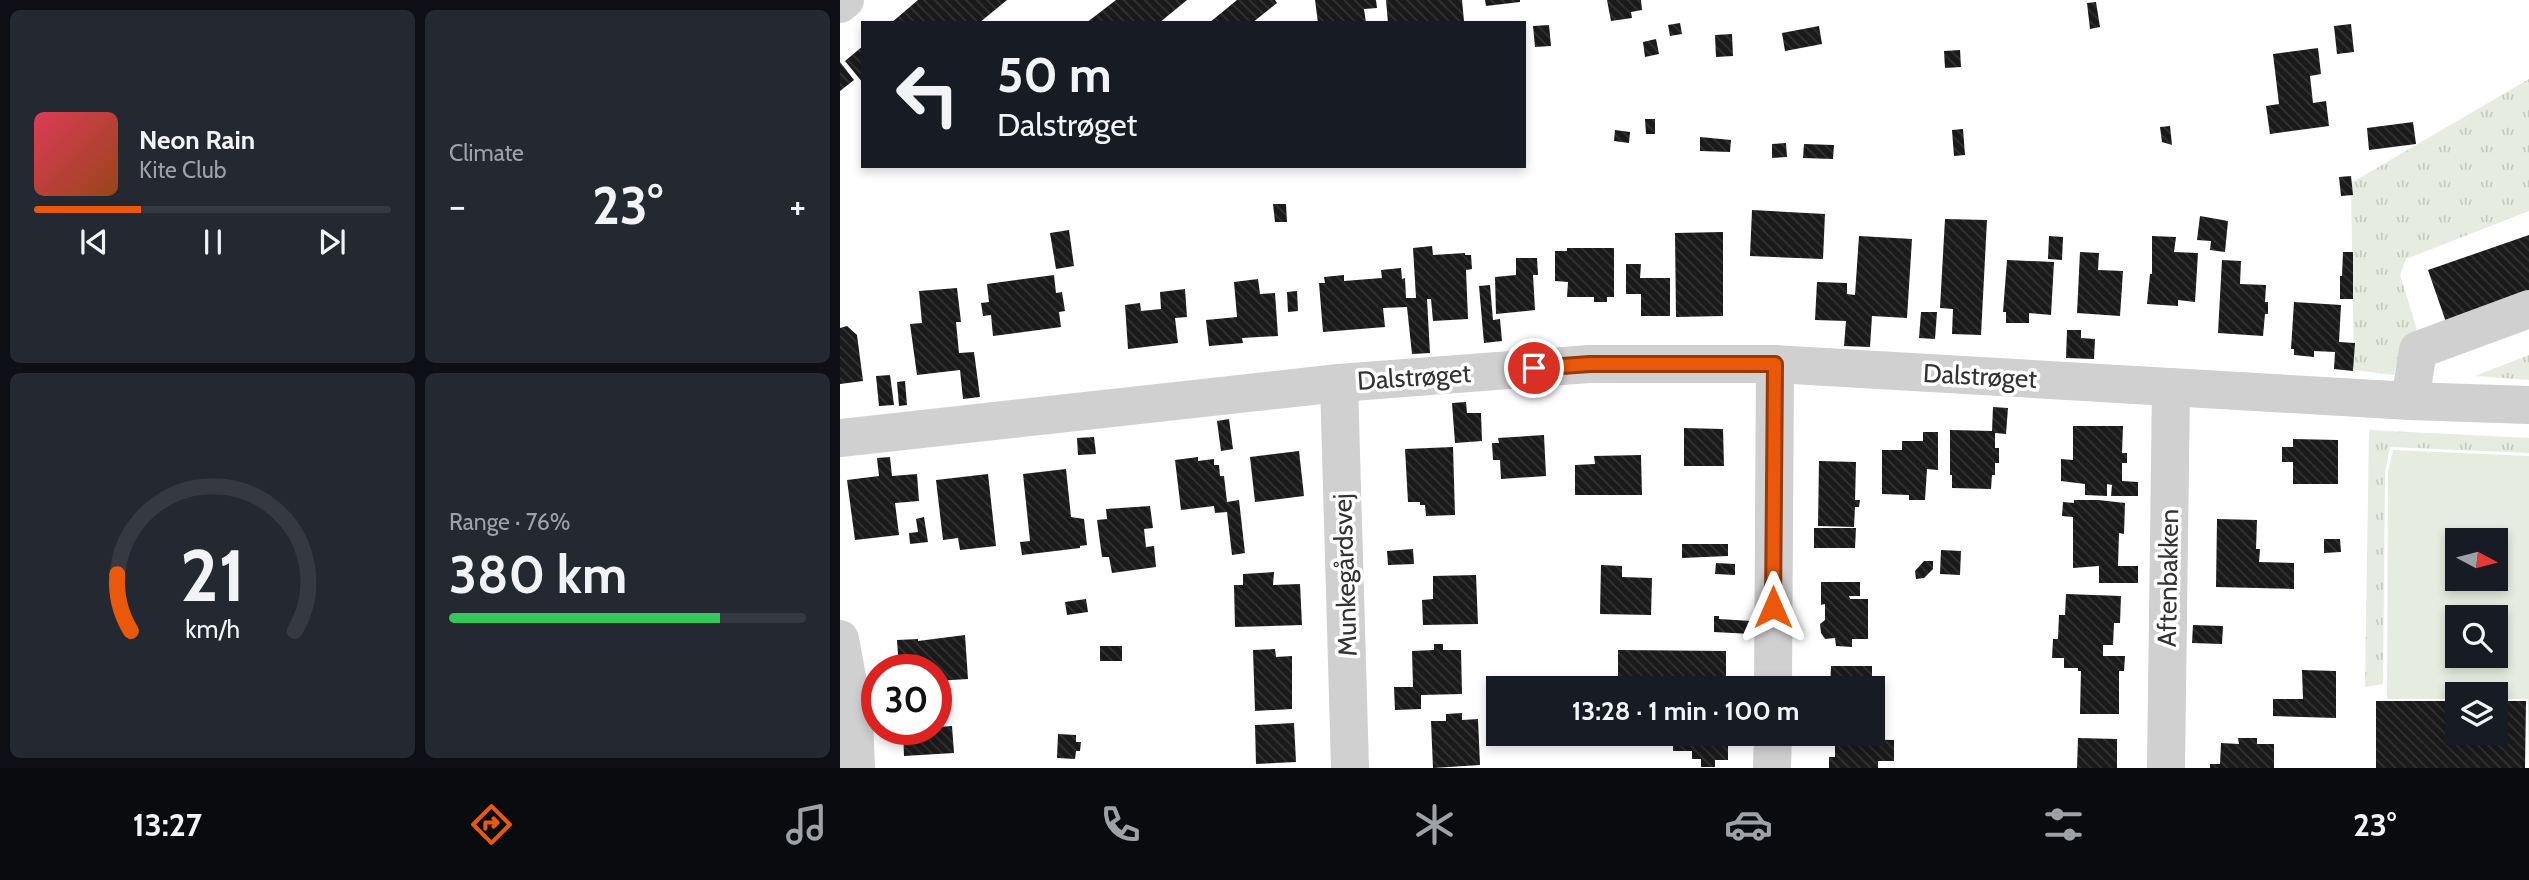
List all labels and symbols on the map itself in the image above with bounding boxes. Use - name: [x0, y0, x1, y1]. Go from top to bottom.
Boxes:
- pin: [1504, 338, 1564, 398]
- street label: Dalstrøget: [1356, 357, 1472, 397]
- street label: Dalstrøget: [1922, 357, 2038, 395]
- street label: Munkegårdsvej: [1326, 493, 1364, 657]
- street label: Aftenbakken: [2151, 509, 2185, 647]
- north arrow: [2445, 528, 2508, 592]
- position arrow: [1736, 570, 1810, 644]
- speed limit sign: 30: [861, 654, 952, 745]

